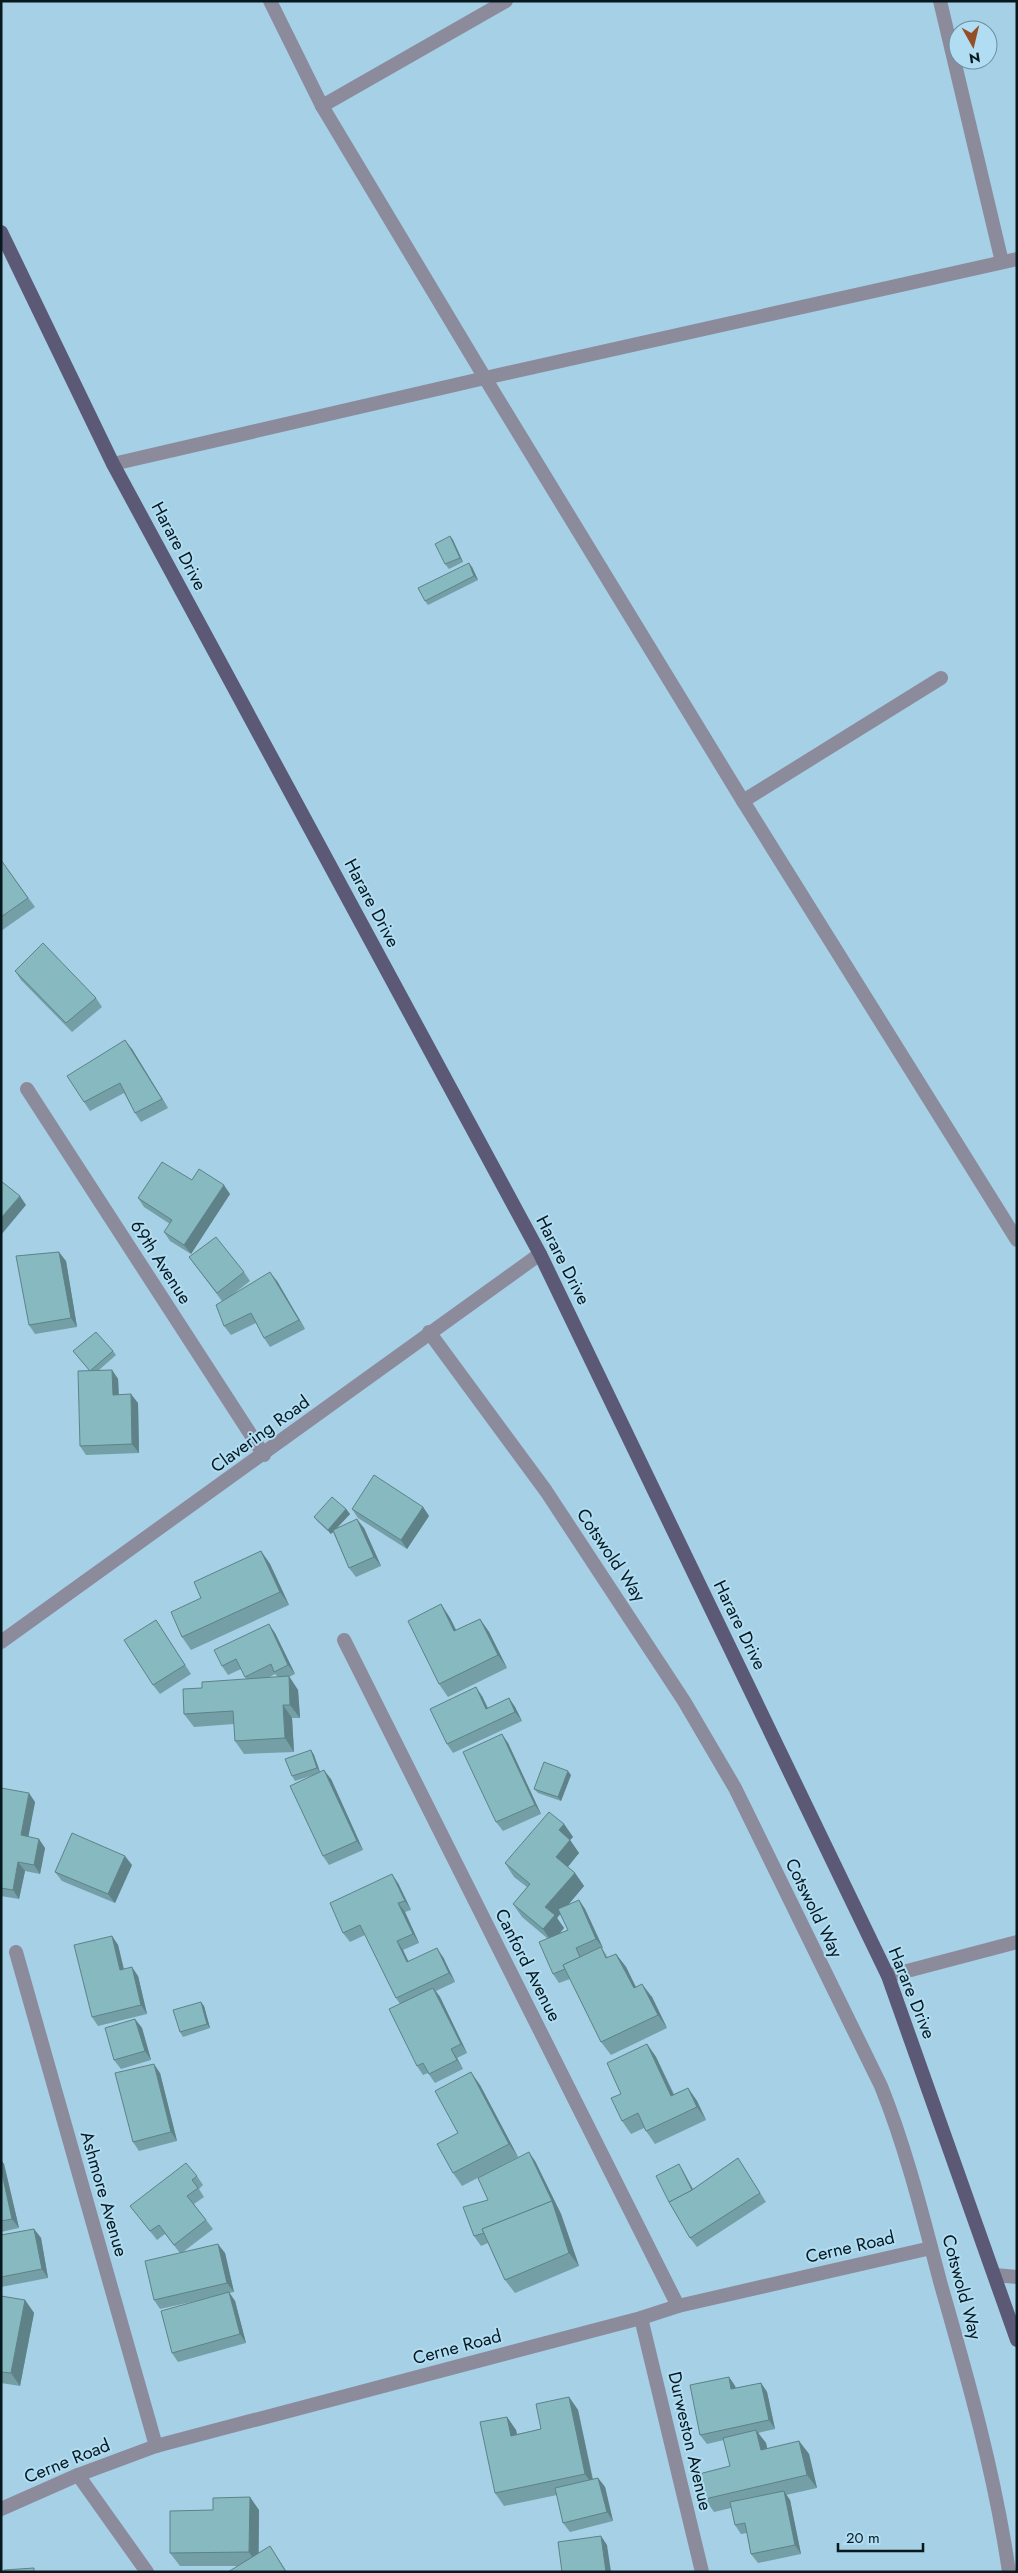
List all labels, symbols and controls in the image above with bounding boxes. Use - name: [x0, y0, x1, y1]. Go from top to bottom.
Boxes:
- north arrow: [948, 20, 998, 70]
- text: N: [968, 47, 982, 69]
- street label: Harare Drive: [145, 497, 213, 595]
- street label: Harare Drive: [338, 854, 406, 952]
- street label: Harare Drive: [529, 1211, 597, 1309]
- street label: 69th Avenue: [124, 1215, 198, 1309]
- street label: Clavering Road: [205, 1389, 315, 1479]
- street label: Cotswold Way: [570, 1503, 652, 1607]
- street label: Harare Drive: [707, 1576, 773, 1674]
- street label: Cotswold Way: [779, 1854, 849, 1962]
- street label: Canford Avenue: [488, 1904, 568, 2026]
- street label: Harare Drive: [882, 1943, 942, 2043]
- street label: Ashmore Avenue: [74, 2128, 134, 2260]
- street label: Cerne Road: [803, 2224, 897, 2270]
- street label: Cotswold Way: [935, 2232, 989, 2342]
- street label: Cerne Road: [410, 2323, 504, 2371]
- street label: Durweston Avenue: [661, 2369, 719, 2513]
- street label: Cerne Road: [20, 2432, 114, 2490]
- scale bar: [838, 2520, 923, 2552]
- text: 20 m: [846, 2527, 880, 2549]

